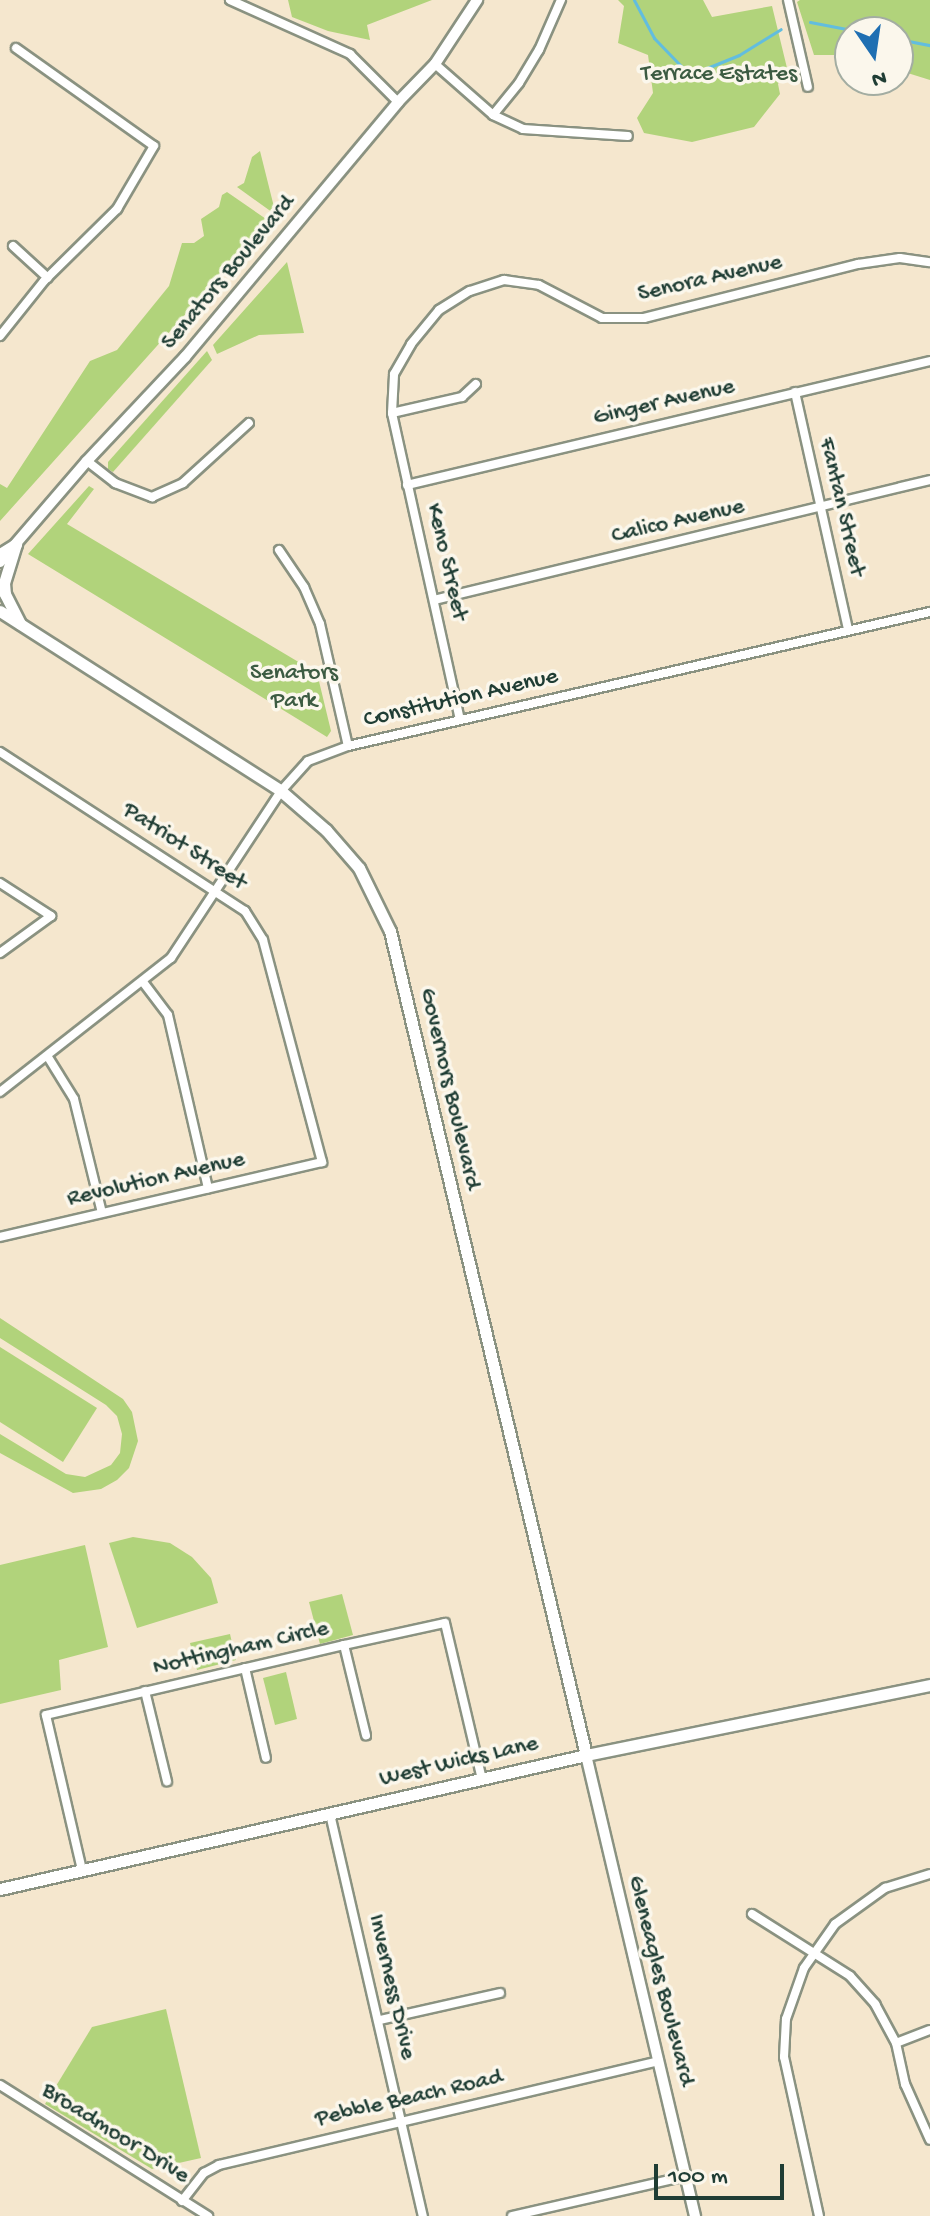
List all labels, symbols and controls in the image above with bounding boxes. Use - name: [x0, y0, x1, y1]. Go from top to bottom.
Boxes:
- north arrow: [834, 16, 914, 96]
- park label: Terrace Estates: [641, 61, 797, 89]
- text: N: [869, 63, 889, 92]
- street label: Senators Boulevard: [156, 190, 302, 356]
- street label: Senora Avenue: [635, 248, 785, 310]
- street label: Ginger Avenue: [591, 373, 737, 433]
- street label: Fantan Street: [811, 435, 871, 579]
- street label: Calico Avenue: [609, 493, 747, 551]
- street label: Keno Street: [419, 501, 473, 623]
- park label: Senators Park: [250, 660, 338, 716]
- street label: Constitution Avenue: [361, 663, 561, 735]
- street label: Patriot Street: [117, 796, 251, 898]
- street label: Governors Boulevard: [412, 985, 486, 1193]
- street label: Revolution Avenue: [64, 1146, 248, 1214]
- street label: Nottingham Circle: [150, 1615, 332, 1683]
- street label: West Wicks Lane: [377, 1730, 541, 1794]
- street label: Gleneagles Boulevard: [620, 1873, 700, 2089]
- street label: Inverness Drive: [360, 1912, 422, 2062]
- street label: Pebble Beach Road: [312, 2063, 506, 2135]
- street label: Broadmoor Drive: [36, 2077, 194, 2191]
- scale bar: [658, 2148, 788, 2198]
- text: 100 m: [668, 2163, 728, 2192]

